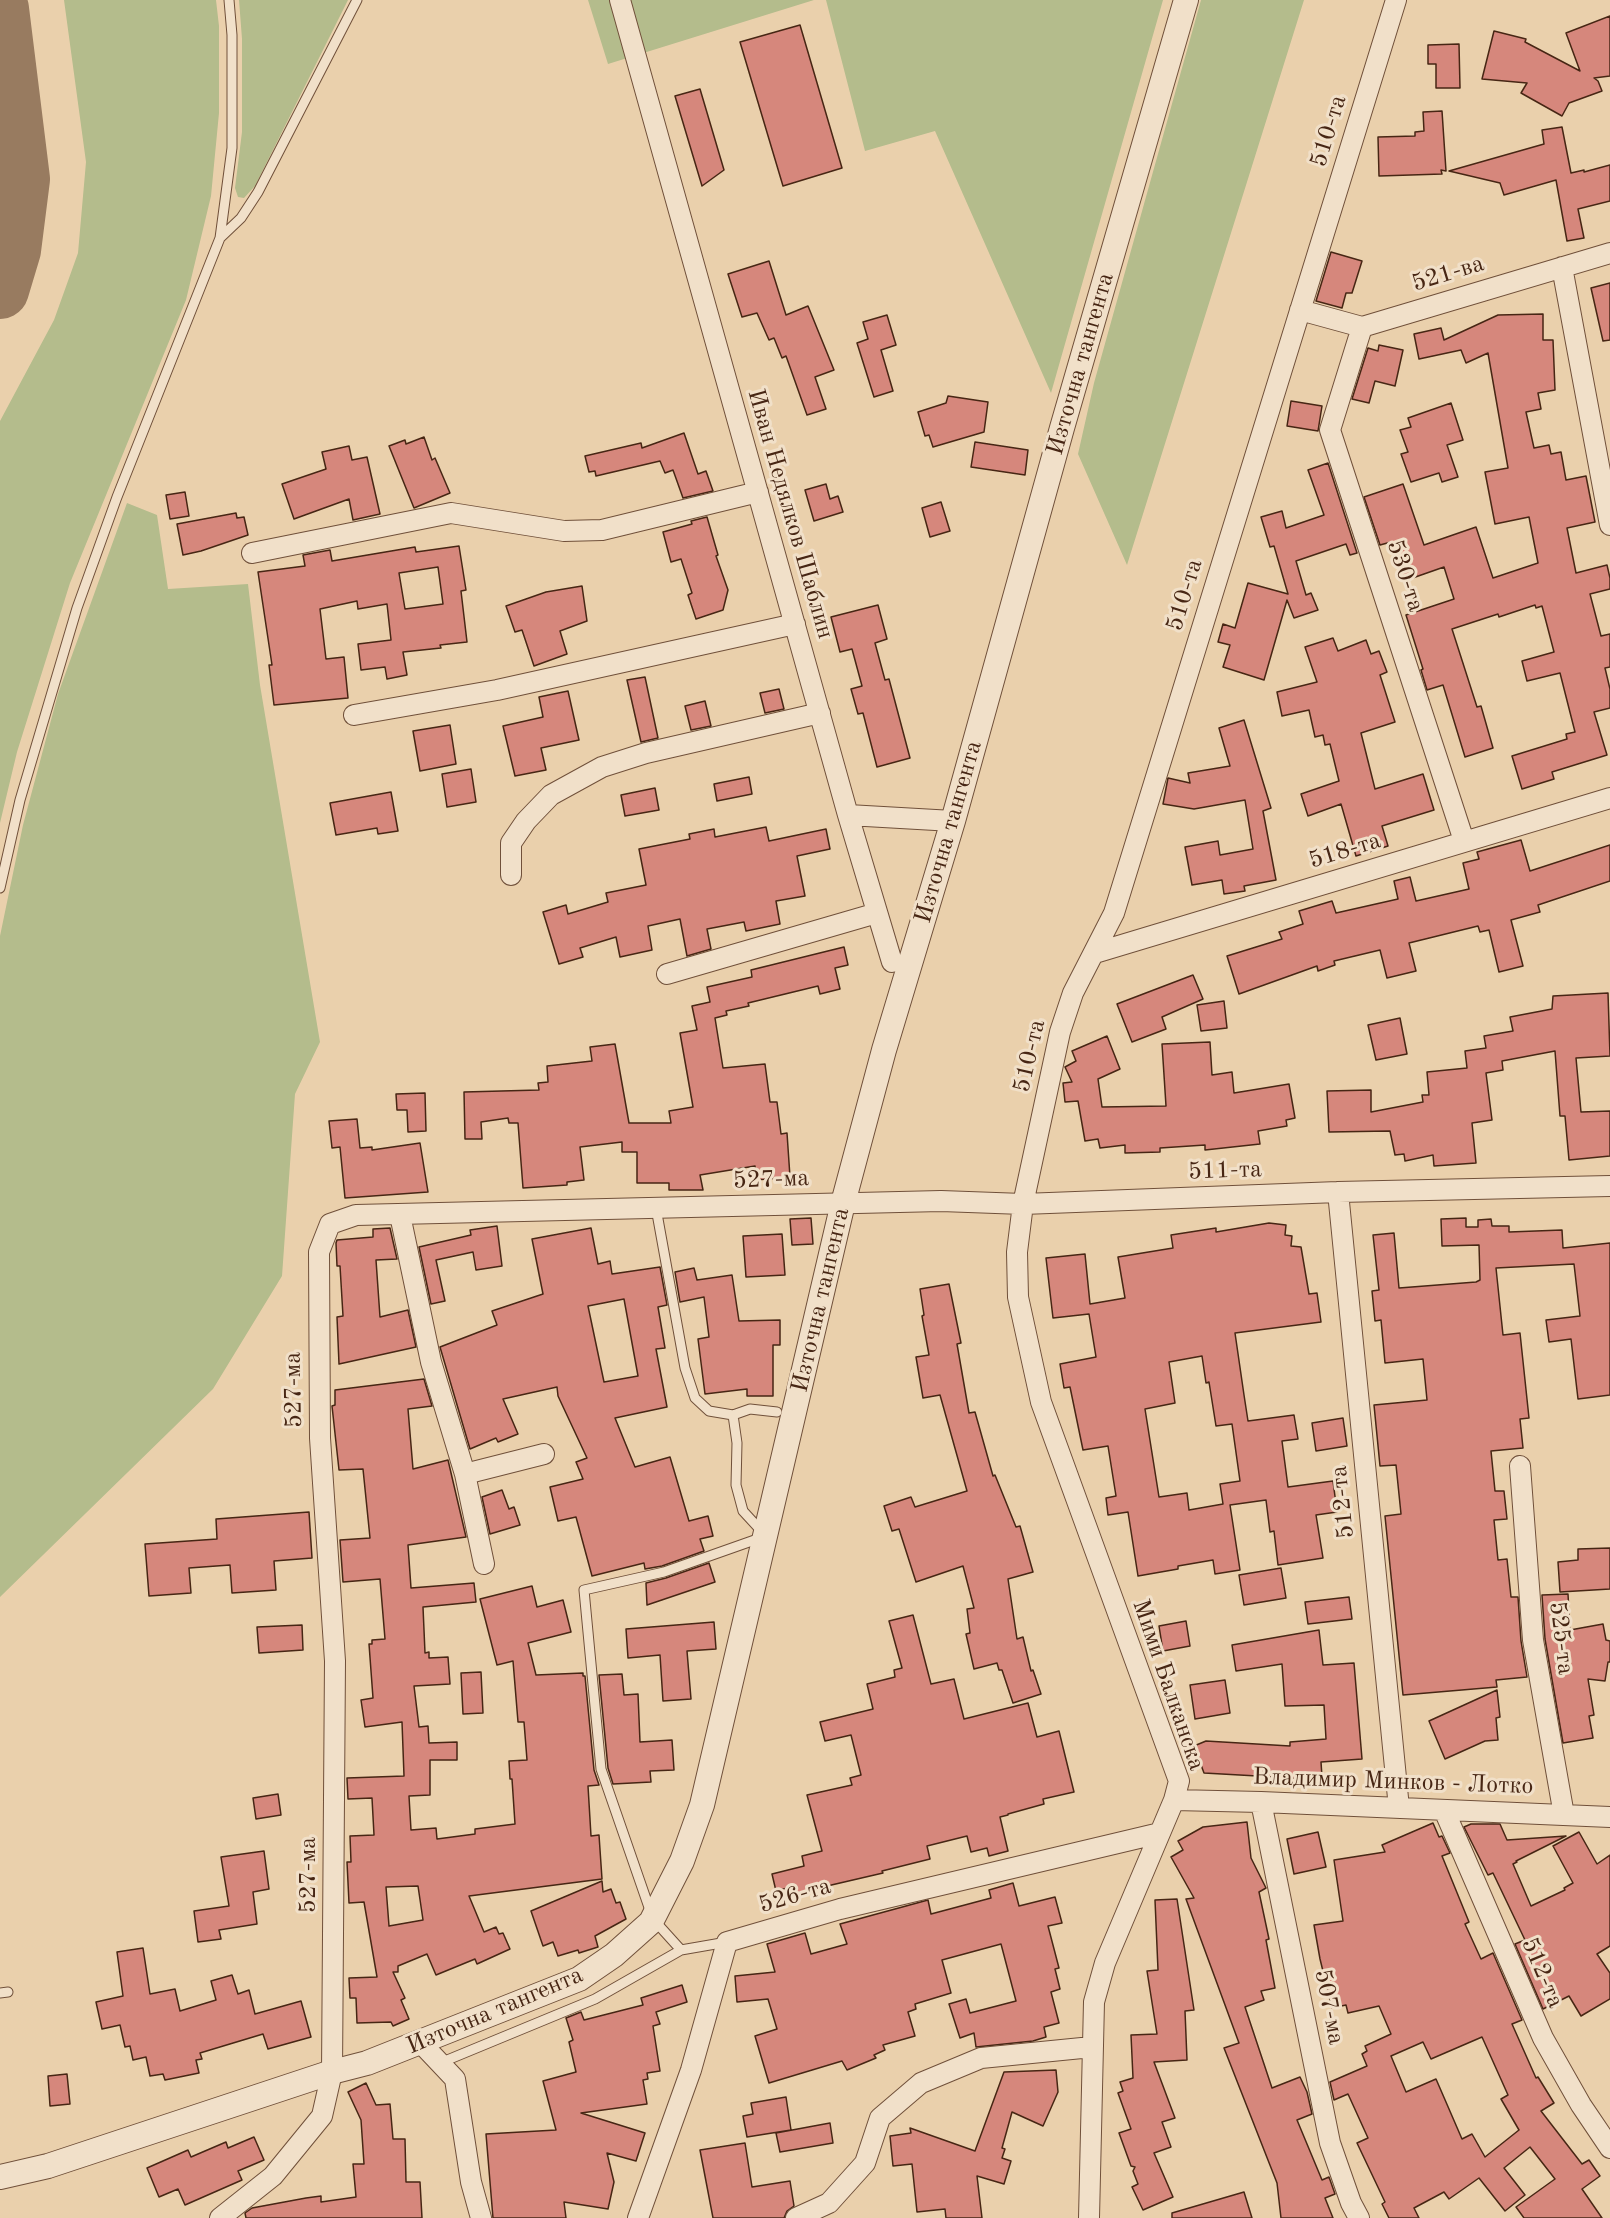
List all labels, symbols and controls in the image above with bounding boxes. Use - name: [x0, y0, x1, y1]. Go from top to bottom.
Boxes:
- street label: 510-та: [1304, 91, 1354, 171]
- street label: 521-ва: [1408, 249, 1488, 299]
- street label: Източна тангента: [1041, 269, 1121, 459]
- street label: Иван Недялков Шаблин: [741, 386, 839, 642]
- street label: 530-та: [1380, 536, 1430, 616]
- street label: 510-та: [1160, 555, 1210, 635]
- street label: Източна тангента: [909, 737, 989, 927]
- street label: 518-та: [1305, 826, 1385, 876]
- street label: 510-та: [1008, 1017, 1052, 1095]
- street label: 511-та: [1188, 1155, 1262, 1187]
- street label: 527-ма: [732, 1164, 810, 1196]
- street label: Източна тангента: [786, 1205, 856, 1395]
- street label: 527-ма: [279, 1352, 309, 1428]
- street label: 512-та: [1325, 1464, 1361, 1540]
- street label: Мими Балканска: [1125, 1596, 1211, 1774]
- street label: 525-та: [1542, 1600, 1580, 1676]
- street label: Владимир Минков - Лотко: [1252, 1763, 1534, 1801]
- street label: 527-ма: [295, 1837, 323, 1913]
- street label: 526-та: [756, 1872, 834, 1920]
- street label: 512-та: [1514, 1933, 1570, 2013]
- street label: Източна тангента: [402, 1961, 588, 2061]
- street label: 507-ма: [1308, 1967, 1350, 2047]

